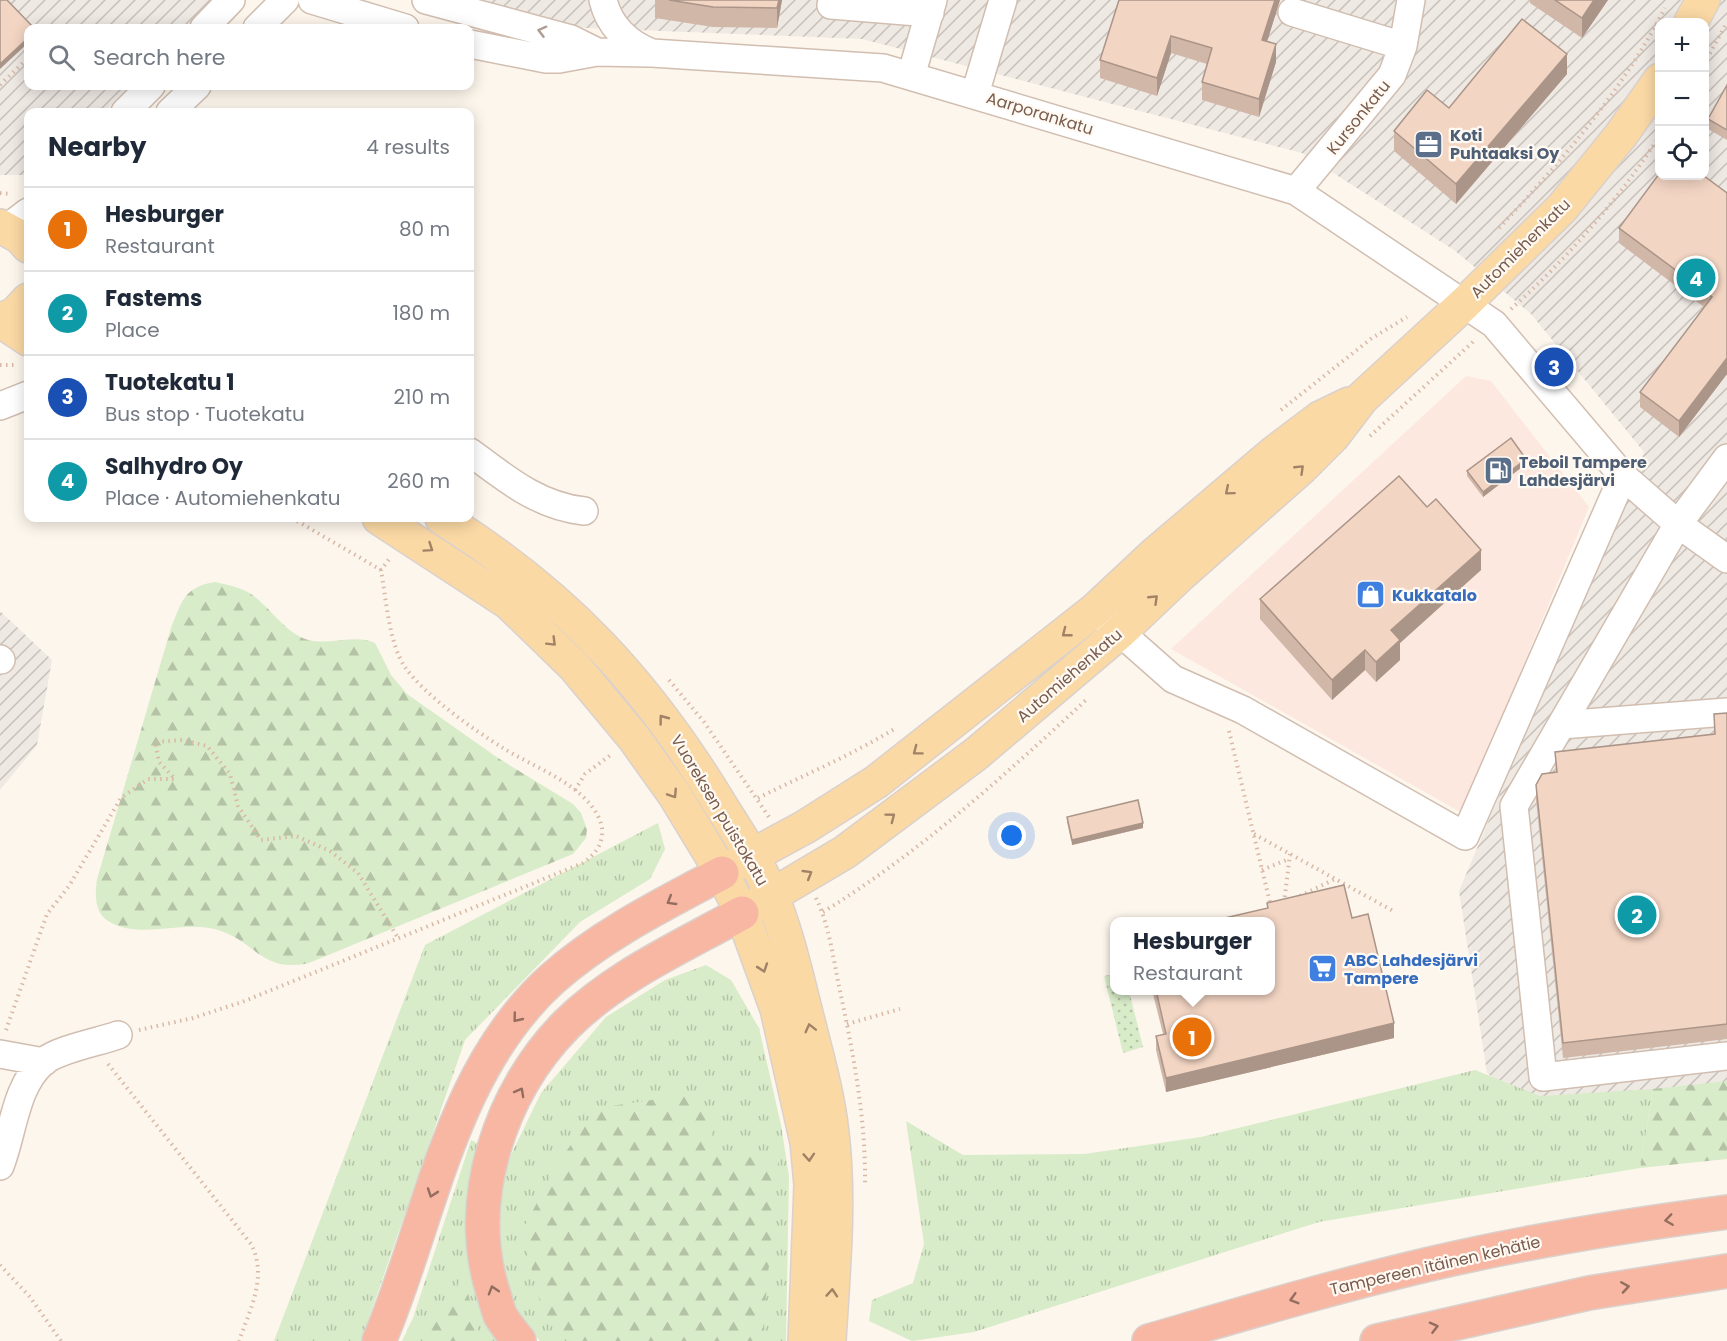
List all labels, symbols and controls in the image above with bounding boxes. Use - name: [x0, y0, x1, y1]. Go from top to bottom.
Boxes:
- map controls: [1655, 18, 1709, 180]
- button: +: [1655, 18, 1709, 72]
- search box: [24, 24, 474, 90]
- one-way arrow: [538, 26, 548, 39]
- icon: search: [45, 41, 78, 74]
- text: Search here: [93, 42, 226, 73]
- button: −: [1655, 72, 1709, 126]
- street label: Kursonkatu: [1321, 75, 1396, 159]
- street label: Aarporankatu: [984, 86, 1096, 141]
- place label: Koti Puhtaaksi Oy: [1450, 124, 1560, 165]
- button: locate: [1655, 126, 1709, 180]
- office icon: Koti Puhtaaksi Oy: [1413, 128, 1445, 160]
- text: Nearby: [48, 129, 146, 165]
- text: 4 results: [366, 133, 450, 161]
- street label: Automiehenkatu: [1465, 193, 1575, 303]
- text: Hesburger: [105, 199, 224, 230]
- text: 1: [64, 215, 71, 243]
- text: 80 m: [399, 215, 450, 243]
- text: Restaurant: [105, 232, 215, 260]
- pin: 4: [1676, 256, 1716, 300]
- text: Fastems: [105, 283, 202, 314]
- text: 2: [62, 299, 73, 327]
- text: 180 m: [392, 299, 450, 327]
- text: Place: [105, 316, 160, 344]
- pin: 3: [1534, 344, 1574, 389]
- text: Tuotekatu 1: [105, 367, 235, 398]
- text: 3: [61, 383, 74, 411]
- text: 210 m: [394, 383, 450, 411]
- text: Bus stop · Tuotekatu: [105, 400, 305, 428]
- text: Salhydro Oy: [105, 451, 243, 482]
- place label: Teboil Tampere Lahdesjärvi: [1519, 451, 1647, 492]
- fuel station icon: Teboil Tampere Lahdesjärvi: [1482, 455, 1514, 487]
- one-way arrow: [1293, 465, 1304, 476]
- text: 4: [61, 467, 74, 495]
- text: 260 m: [387, 467, 450, 495]
- text: Place · Automiehenkatu: [105, 484, 341, 512]
- one-way arrow: [1225, 484, 1236, 495]
- one-way arrow: [423, 541, 433, 553]
- shop icon: Kukkatalo: [1355, 579, 1387, 611]
- place label: Kukkatalo: [1392, 584, 1477, 607]
- one-way arrow: [1148, 595, 1158, 606]
- street label: Automiehenkatu: [1012, 623, 1127, 728]
- one-way arrow: [1061, 625, 1072, 636]
- one-way arrow: [544, 635, 555, 646]
- one-way arrow: [659, 714, 670, 725]
- street label: Vuoreksen puistokatu: [665, 730, 774, 890]
- one-way arrow: [913, 743, 924, 754]
- one-way arrow: [666, 788, 678, 798]
- one-way arrow: [885, 813, 896, 824]
- your location: [997, 821, 1026, 850]
- one-way arrow: [802, 870, 812, 882]
- pin: 2: [1618, 892, 1656, 938]
- one-way arrow: [667, 894, 677, 906]
- popup: [1110, 917, 1275, 995]
- text: Hesburger: [1133, 926, 1252, 957]
- place label: ABC Lahdesjärvi Tampere: [1344, 949, 1478, 990]
- supermarket icon: ABC Lahdesjärvi Tampere: [1307, 953, 1339, 985]
- text: Restaurant: [1133, 959, 1243, 987]
- one-way arrow: [755, 962, 768, 973]
- one-way arrow: [513, 1011, 524, 1022]
- pin: 1: [1172, 1014, 1212, 1060]
- one-way arrow: [804, 1023, 817, 1033]
- one-way arrow: [513, 1088, 524, 1098]
- one-way arrow: [802, 1153, 815, 1162]
- one-way arrow: [427, 1187, 440, 1198]
- one-way arrow: [1664, 1214, 1674, 1226]
- street label: Tampereen itäinen kehätie: [1328, 1230, 1543, 1301]
- one-way arrow: [1619, 1281, 1629, 1294]
- one-way arrow: [488, 1285, 500, 1295]
- one-way arrow: [825, 1289, 838, 1298]
- one-way arrow: [1289, 1292, 1300, 1304]
- one-way arrow: [1429, 1321, 1439, 1334]

